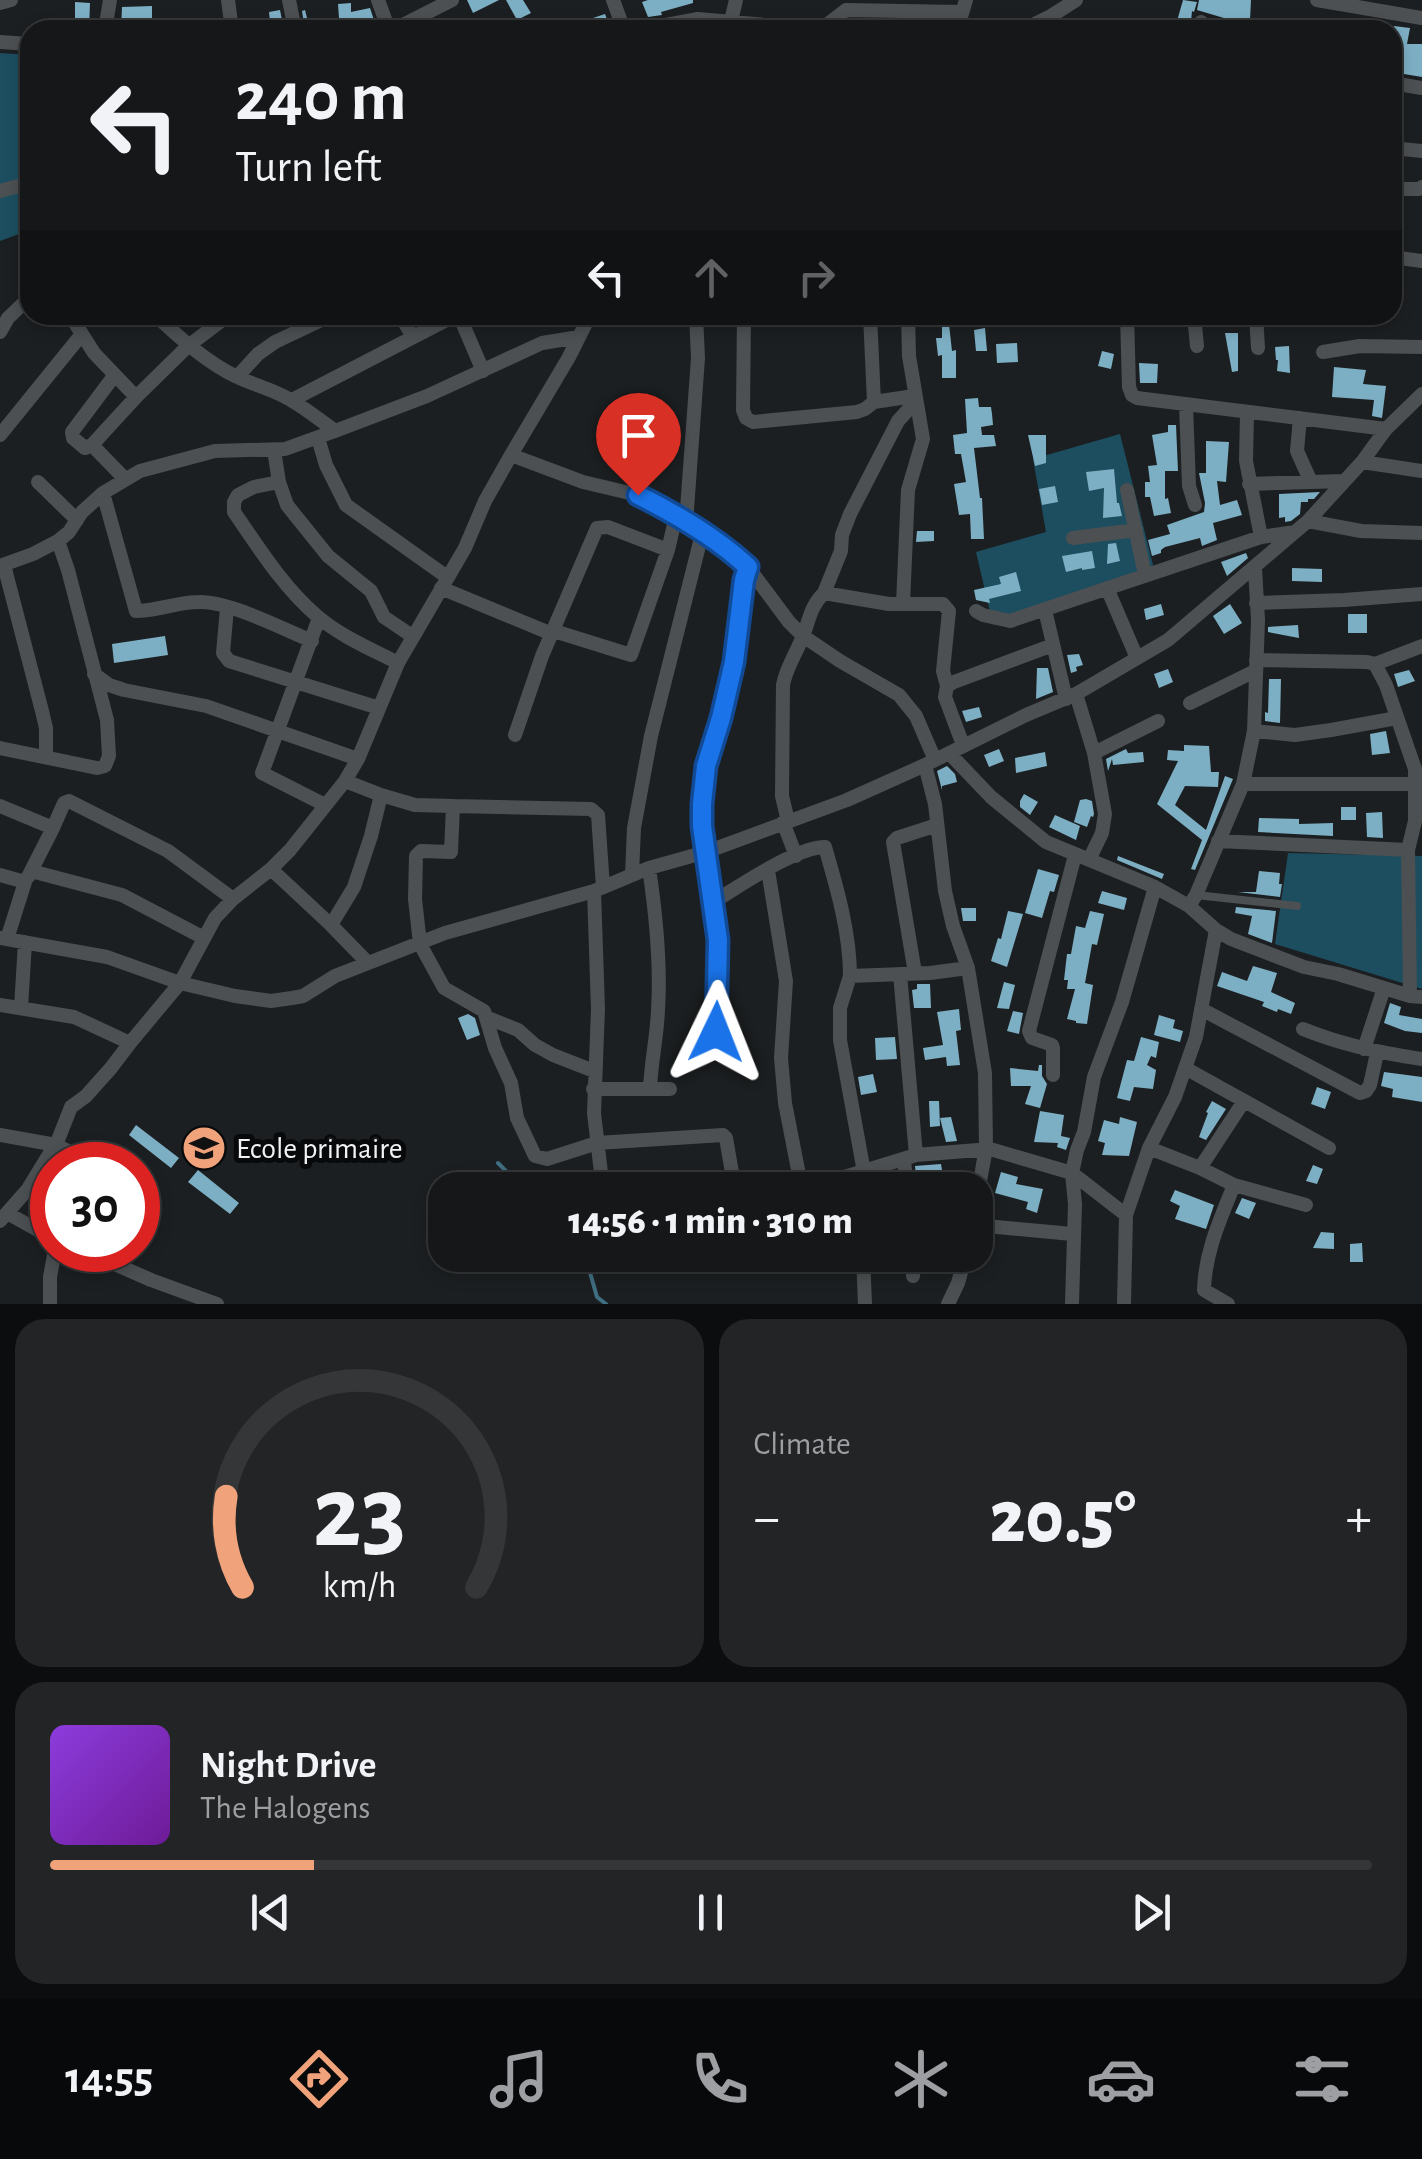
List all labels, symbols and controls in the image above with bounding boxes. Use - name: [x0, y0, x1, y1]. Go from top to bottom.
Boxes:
- icon: left: [70, 60, 200, 190]
- text: 240 m: [235, 63, 407, 133]
- text: Turn left: [235, 145, 382, 190]
- icon: left: [579, 250, 634, 305]
- icon: ahead: [684, 250, 739, 305]
- icon: right: [789, 250, 844, 305]
- pin: [596, 393, 681, 496]
- icon: arrive: [611, 408, 666, 463]
- position arrow: [664, 980, 768, 1084]
- school or university icon: Ecole primaire: [181, 1125, 227, 1171]
- place label: Ecole primaire: [236, 1134, 403, 1164]
- speed limit sign: 30: [30, 1142, 160, 1272]
- text: 14:56 · 1 min · 310 m: [568, 1203, 853, 1241]
- text: Climate: [754, 1428, 851, 1460]
- text: 23: [312, 1462, 406, 1566]
- text: 20.5°: [989, 1481, 1136, 1556]
- text: −: [754, 1491, 780, 1546]
- text: +: [1346, 1491, 1372, 1546]
- text: km/h: [322, 1568, 396, 1604]
- text: Night Drive: [200, 1747, 376, 1785]
- text: The Halogens: [200, 1792, 370, 1824]
- icon: previous: [243, 1885, 298, 1940]
- icon: pause: [683, 1885, 738, 1940]
- icon: next: [1124, 1885, 1179, 1940]
- icon: directions: [284, 2044, 354, 2114]
- icon: music: [484, 2044, 554, 2114]
- icon: phone: [685, 2044, 755, 2114]
- icon: climate: [886, 2044, 956, 2114]
- icon: car: [1086, 2044, 1156, 2114]
- icon: filters: [1287, 2044, 1357, 2114]
- text: 14:55: [65, 2056, 153, 2101]

